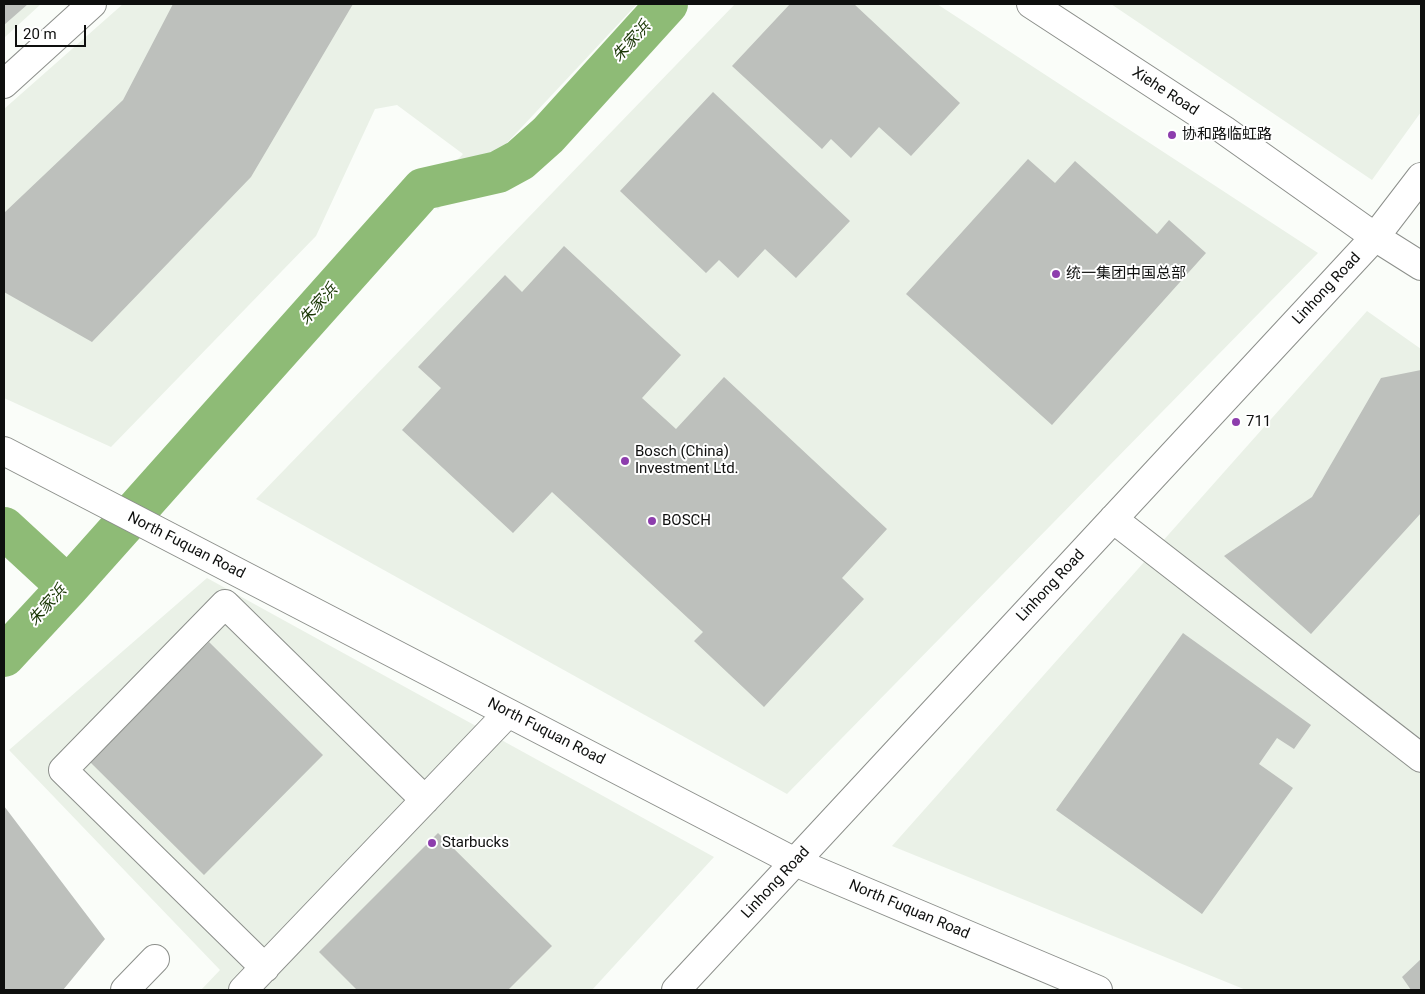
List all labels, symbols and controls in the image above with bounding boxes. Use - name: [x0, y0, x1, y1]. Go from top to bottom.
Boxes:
- scale bar: [18, 15, 89, 47]
- water label: 朱家浜: [609, 18, 655, 66]
- text: 20 m: [23, 25, 57, 43]
- street label: Xiehe Road: [1128, 64, 1202, 120]
- place label: 协和路临虹路: [1182, 126, 1272, 144]
- marker: 协和路临虹路: [1166, 129, 1178, 141]
- street label: Linhong Road: [1289, 249, 1365, 329]
- place label: 统一集团中国总部: [1066, 265, 1186, 283]
- marker: 统一集团中国总部: [1050, 268, 1062, 280]
- water label: 朱家浜: [296, 281, 342, 329]
- place label: 711: [1246, 413, 1271, 431]
- marker: 711: [1230, 416, 1242, 428]
- place label: Bosch (China) Investment Ltd.: [635, 443, 739, 478]
- marker: Bosch (China) Investment Ltd.: [619, 455, 631, 467]
- street label: North Fuquan Road: [124, 509, 248, 583]
- place label: BOSCH: [662, 512, 711, 530]
- marker: BOSCH: [646, 515, 658, 527]
- street label: Linhong Road: [1013, 546, 1089, 626]
- water label: 朱家浜: [25, 582, 71, 630]
- street label: North Fuquan Road: [484, 695, 608, 769]
- place label: Starbucks: [442, 834, 509, 852]
- marker: Starbucks: [426, 837, 438, 849]
- street label: Linhong Road: [738, 843, 814, 923]
- street label: North Fuquan Road: [846, 876, 972, 944]

